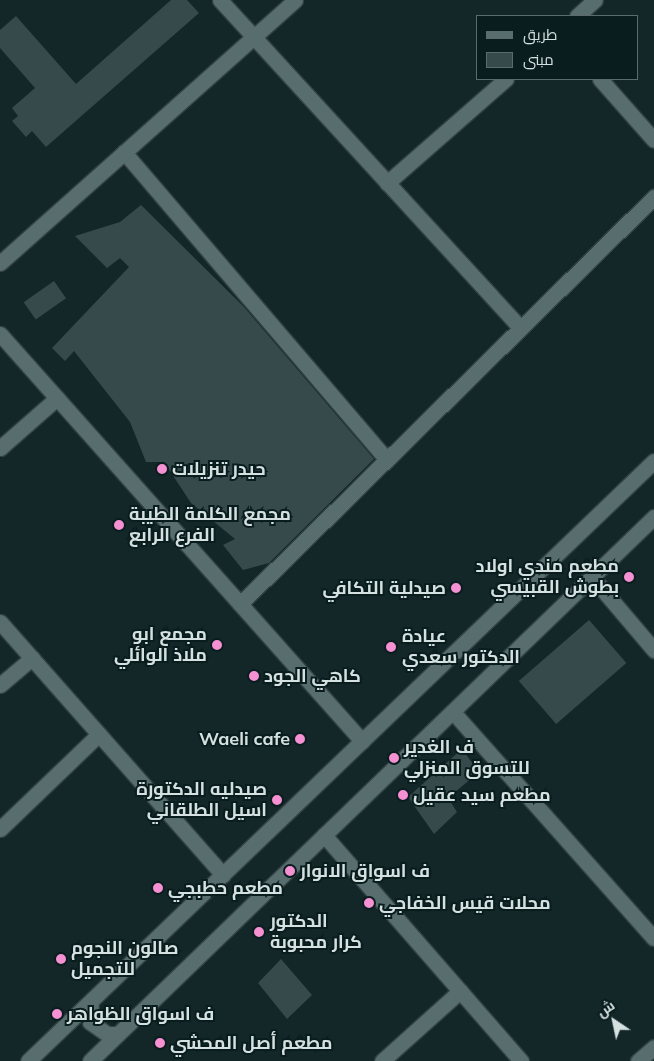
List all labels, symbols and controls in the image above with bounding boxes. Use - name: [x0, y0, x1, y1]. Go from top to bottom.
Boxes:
- legend: [477, 15, 639, 80]
- text: طريق: [523, 25, 557, 44]
- text: مبنى: [523, 50, 554, 69]
- place label: حيدر تنزيلات: [172, 458, 266, 480]
- marker: حيدر تنزيلات: [156, 463, 168, 475]
- place label: مجمع الكلمة الطيبة الفرع الرابع: [129, 504, 291, 546]
- marker: مجمع الكلمة الطيبة الفرع الرابع: [113, 519, 125, 531]
- place label: مطعم مندي اولاد بطوش القبيسي: [476, 556, 619, 598]
- marker: مطعم مندي اولاد بطوش القبيسي: [623, 571, 635, 583]
- place label: صيدلية التكافي: [322, 577, 446, 599]
- marker: صيدلية التكافي: [450, 582, 462, 594]
- place label: مجمع ابو ملاذ الوائلي: [114, 624, 207, 666]
- place label: عيادة الدكتور سعدي: [402, 626, 520, 669]
- marker: مجمع ابو ملاذ الوائلي: [211, 639, 223, 651]
- marker: عيادة الدكتور سعدي: [384, 640, 398, 654]
- place label: كاهي الجود: [264, 665, 361, 687]
- marker: كاهي الجود: [248, 670, 260, 682]
- place label: Waeli cafe: [199, 728, 290, 750]
- marker: Waeli cafe: [294, 733, 306, 745]
- place label: ف الغدير للتسوق المنزلي: [404, 737, 530, 780]
- marker: ف الغدير للتسوق المنزلي: [388, 752, 400, 764]
- place label: صيدليه الدكتورة اسيل الطلقاني: [136, 779, 267, 822]
- place label: مطعم سيد عقيل: [413, 784, 551, 806]
- marker: مطعم سيد عقيل: [397, 789, 409, 801]
- marker: صيدليه الدكتورة اسيل الطلقاني: [271, 794, 283, 806]
- place label: ف اسواق الانوار: [300, 860, 430, 882]
- marker: ف اسواق الانوار: [284, 865, 296, 877]
- place label: مطعم حطبجي: [168, 877, 283, 899]
- marker: مطعم حطبجي: [152, 882, 164, 894]
- place label: محلات قيس الخفاجي: [379, 892, 551, 914]
- marker: محلات قيس الخفاجي: [363, 897, 375, 909]
- place label: الدكتور كرار محبوبة: [270, 911, 362, 954]
- marker: الدكتور كرار محبوبة: [252, 925, 266, 939]
- place label: صالون النجوم للتجميل: [71, 938, 179, 981]
- marker: صالون النجوم للتجميل: [55, 953, 67, 965]
- north arrow: [589, 996, 639, 1046]
- text: ش: [593, 996, 618, 1021]
- place label: ف اسواق الظواهر: [67, 1003, 214, 1025]
- marker: ف اسواق الظواهر: [51, 1008, 63, 1020]
- place label: مطعم أصل المحشي: [170, 1032, 332, 1054]
- marker: مطعم أصل المحشي: [154, 1037, 166, 1049]

